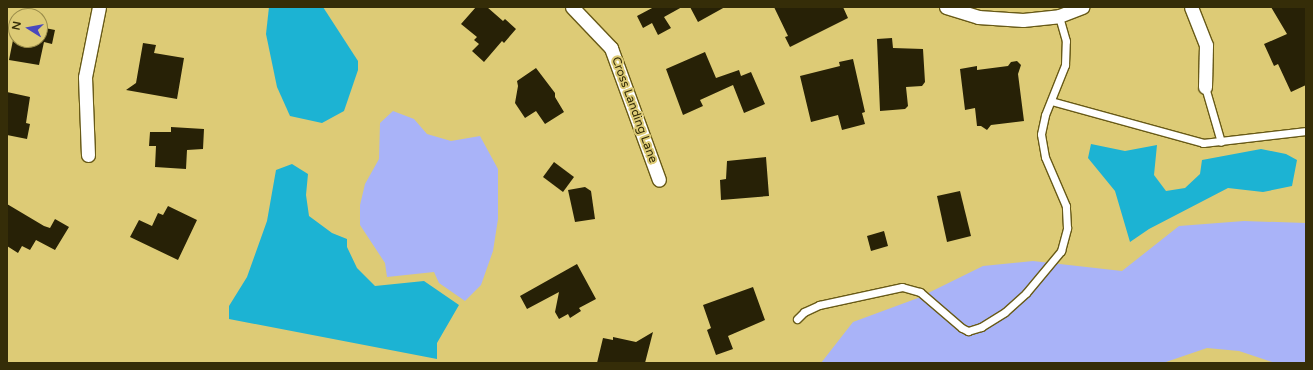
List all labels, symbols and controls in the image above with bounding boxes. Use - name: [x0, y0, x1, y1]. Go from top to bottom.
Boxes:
- north arrow: [8, 8, 48, 48]
- text: N: [9, 20, 24, 31]
- street label: Cross Landing Lane: [608, 55, 660, 165]

